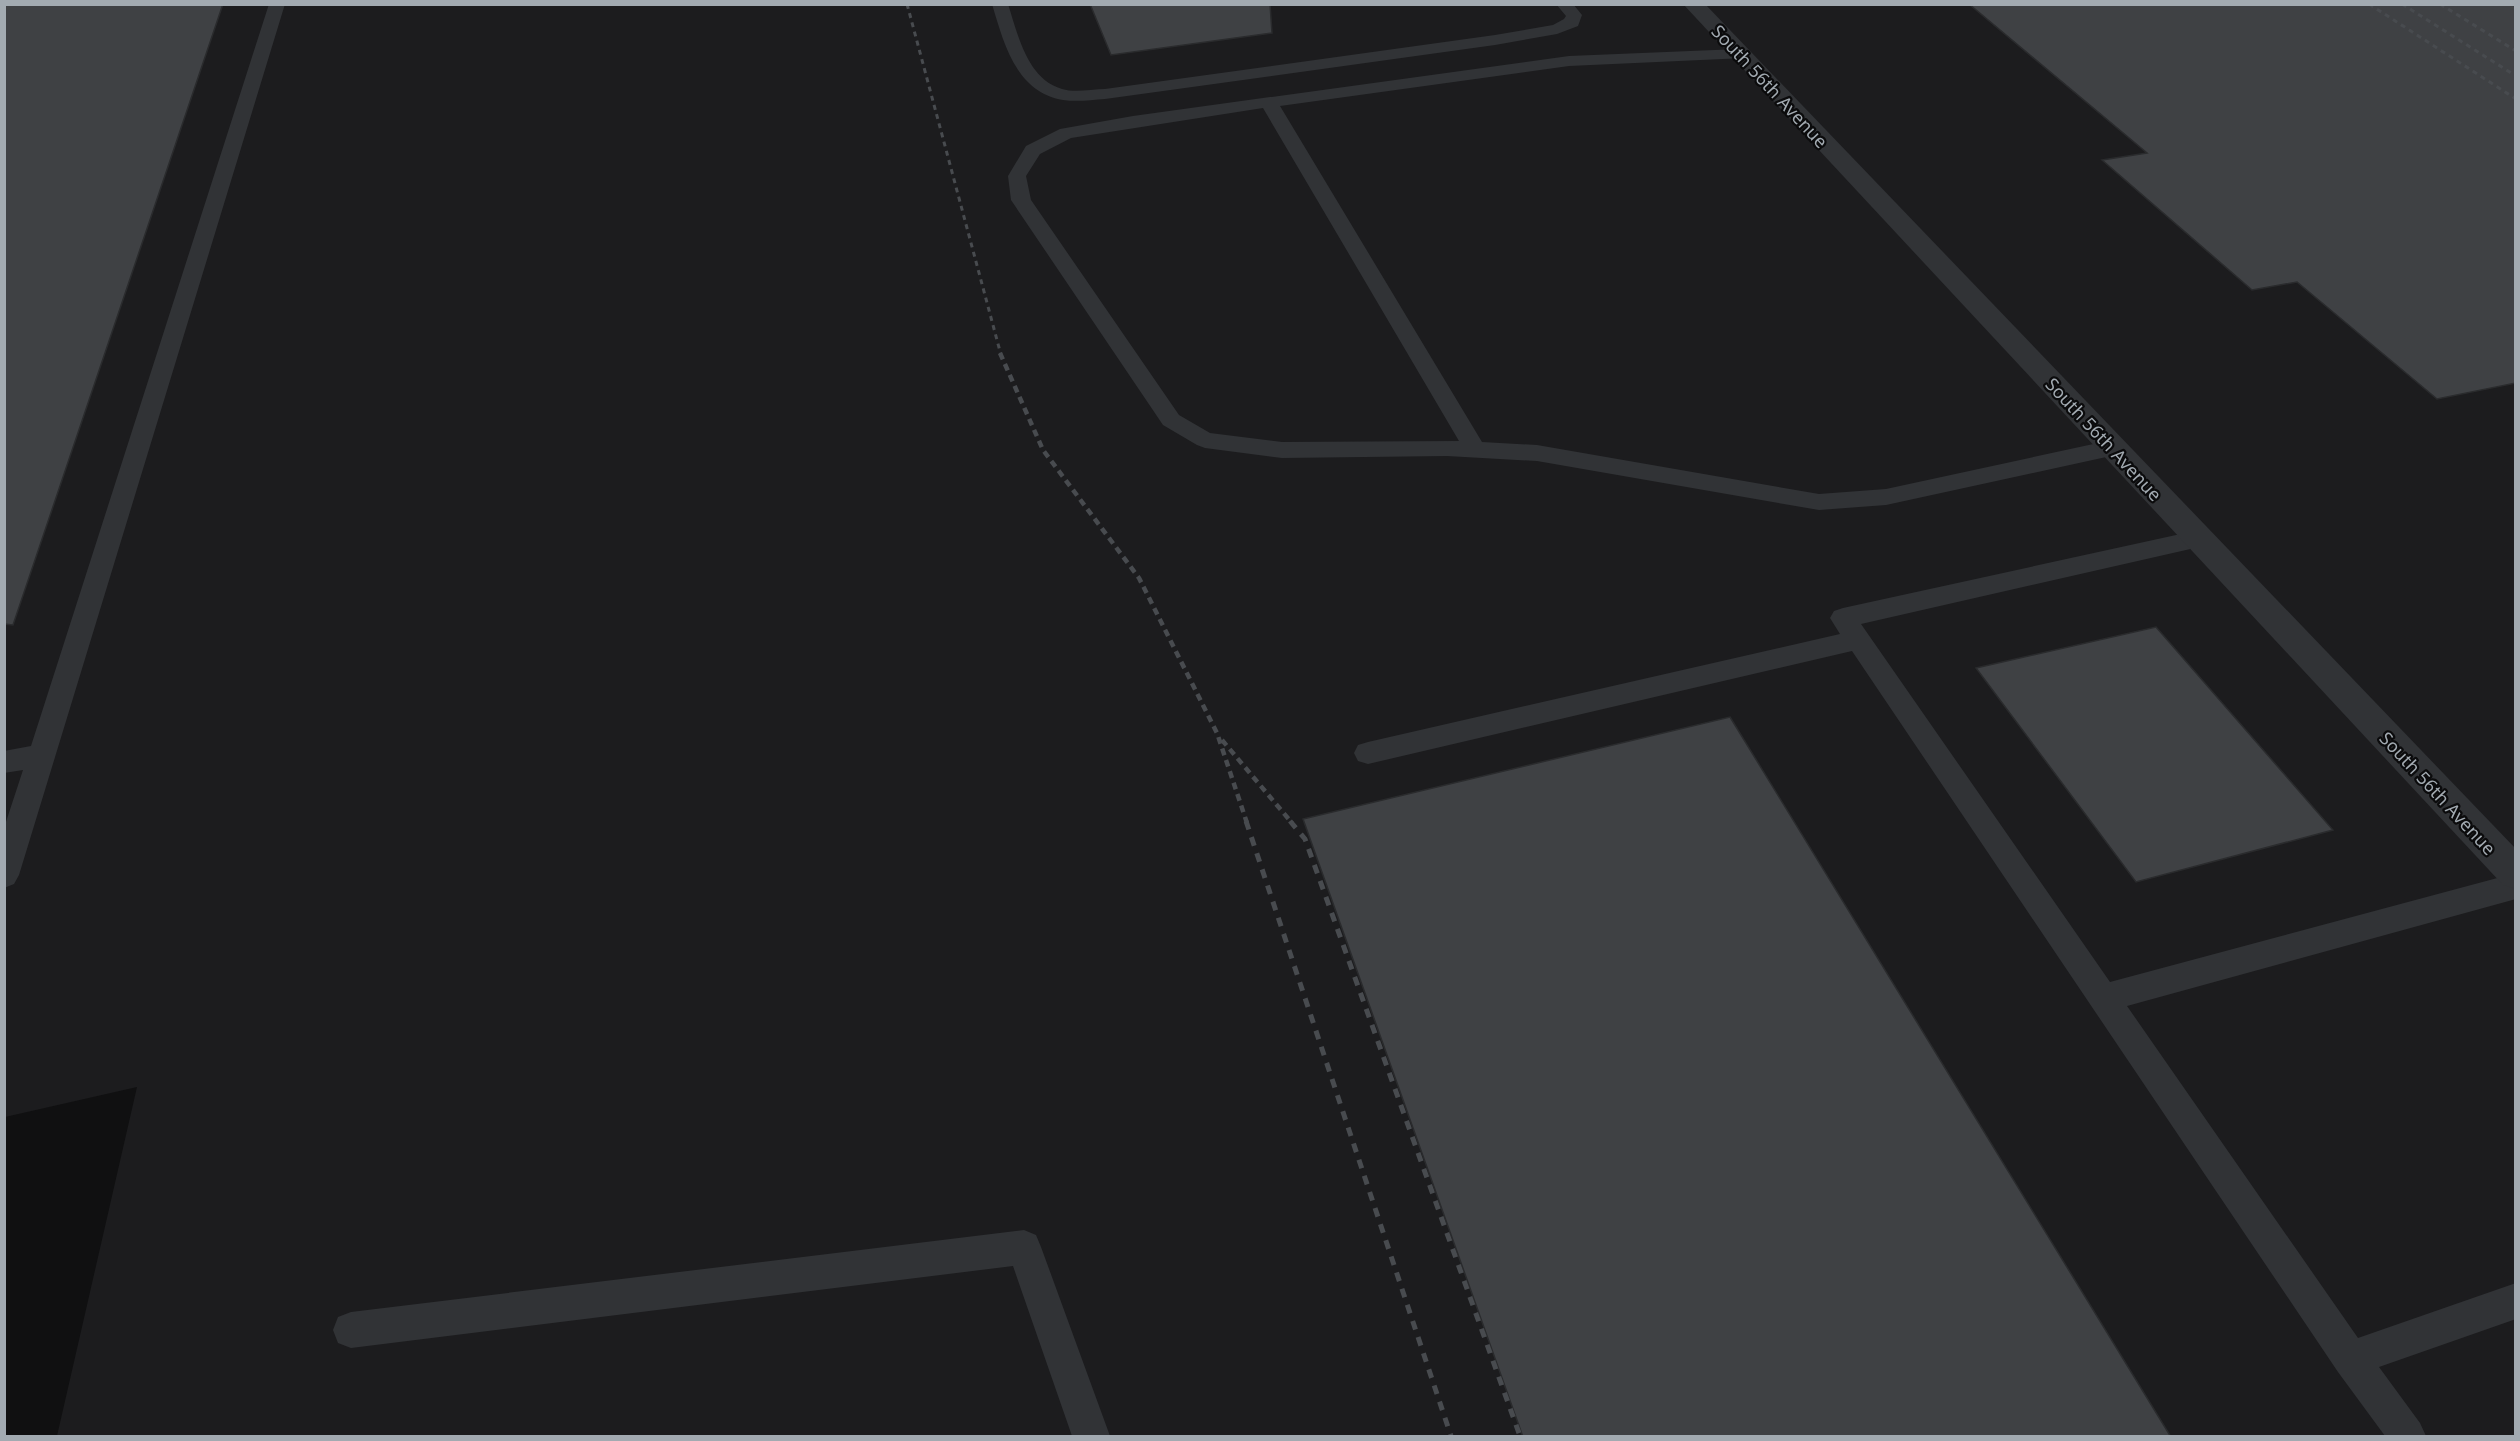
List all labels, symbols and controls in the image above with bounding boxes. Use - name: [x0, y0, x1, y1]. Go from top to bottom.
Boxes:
- street label: South 56th Avenue: [1707, 19, 1833, 153]
- street label: South 56th Avenue: [2041, 372, 2167, 506]
- street label: South 56th Avenue: [2375, 726, 2501, 860]

